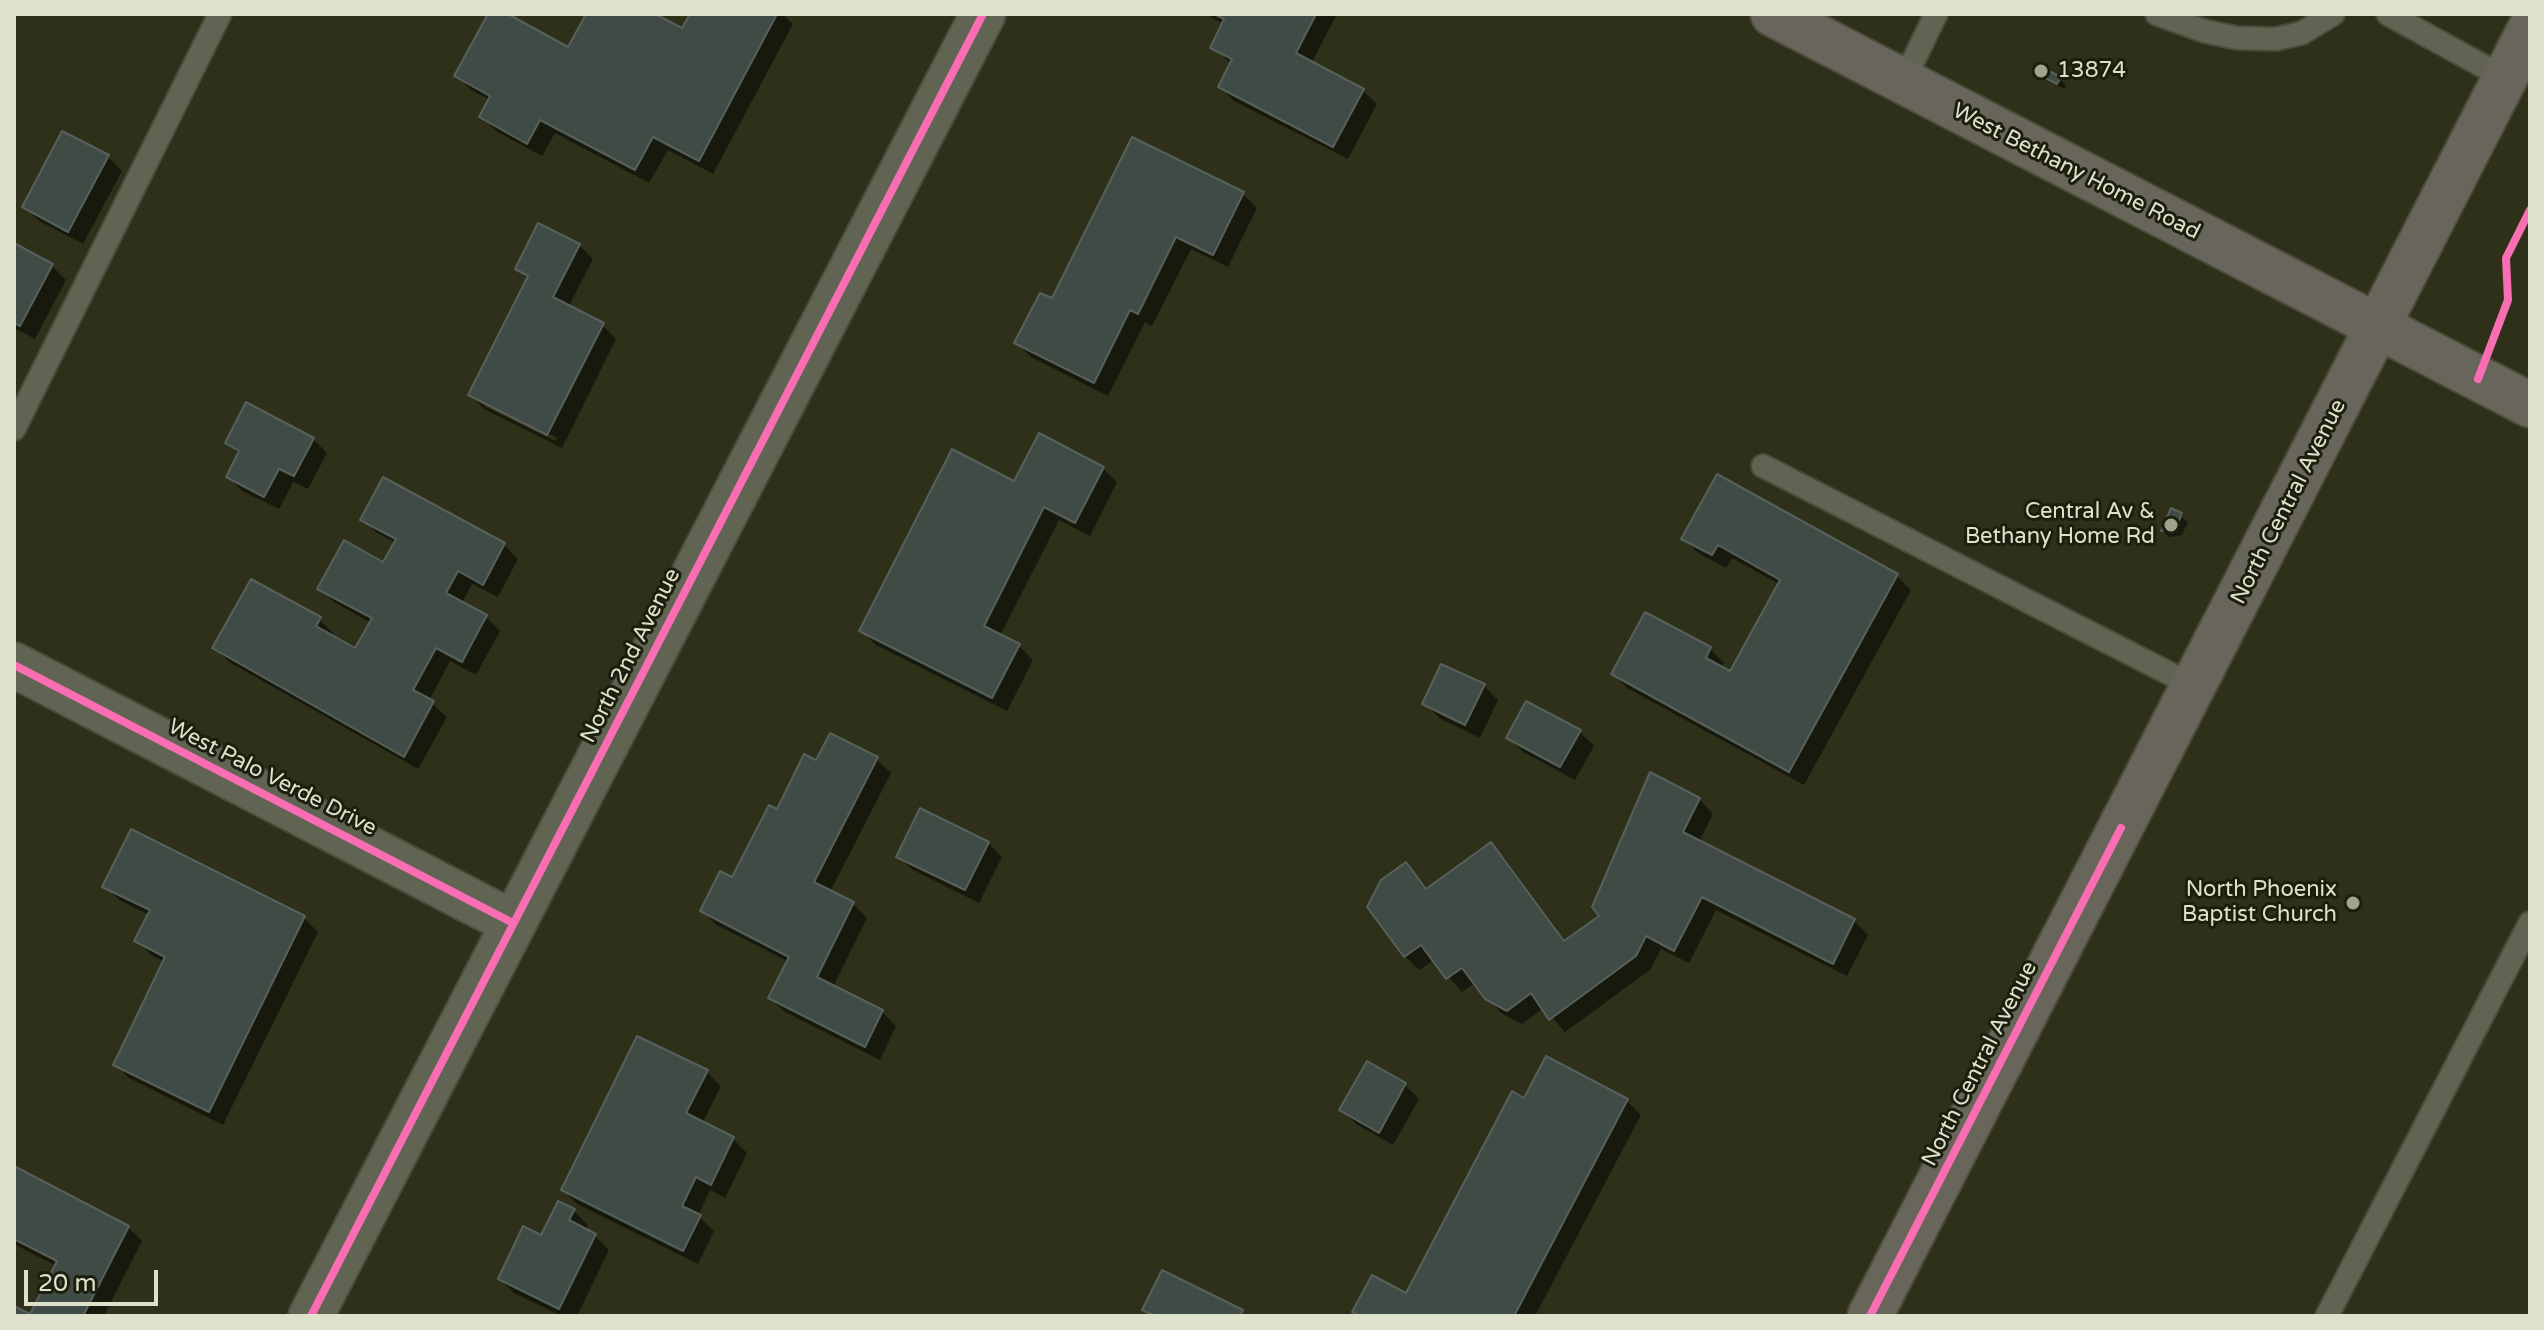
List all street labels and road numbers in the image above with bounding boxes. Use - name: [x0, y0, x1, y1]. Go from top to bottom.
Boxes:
- street label: West Bethany Home Road: [1948, 98, 2204, 246]
- street label: North Central Avenue: [2226, 395, 2352, 609]
- street label: North 2nd Avenue: [576, 564, 686, 748]
- street label: West Palo Verde Drive: [163, 714, 381, 842]
- street label: North Central Avenue: [1917, 957, 2043, 1171]

